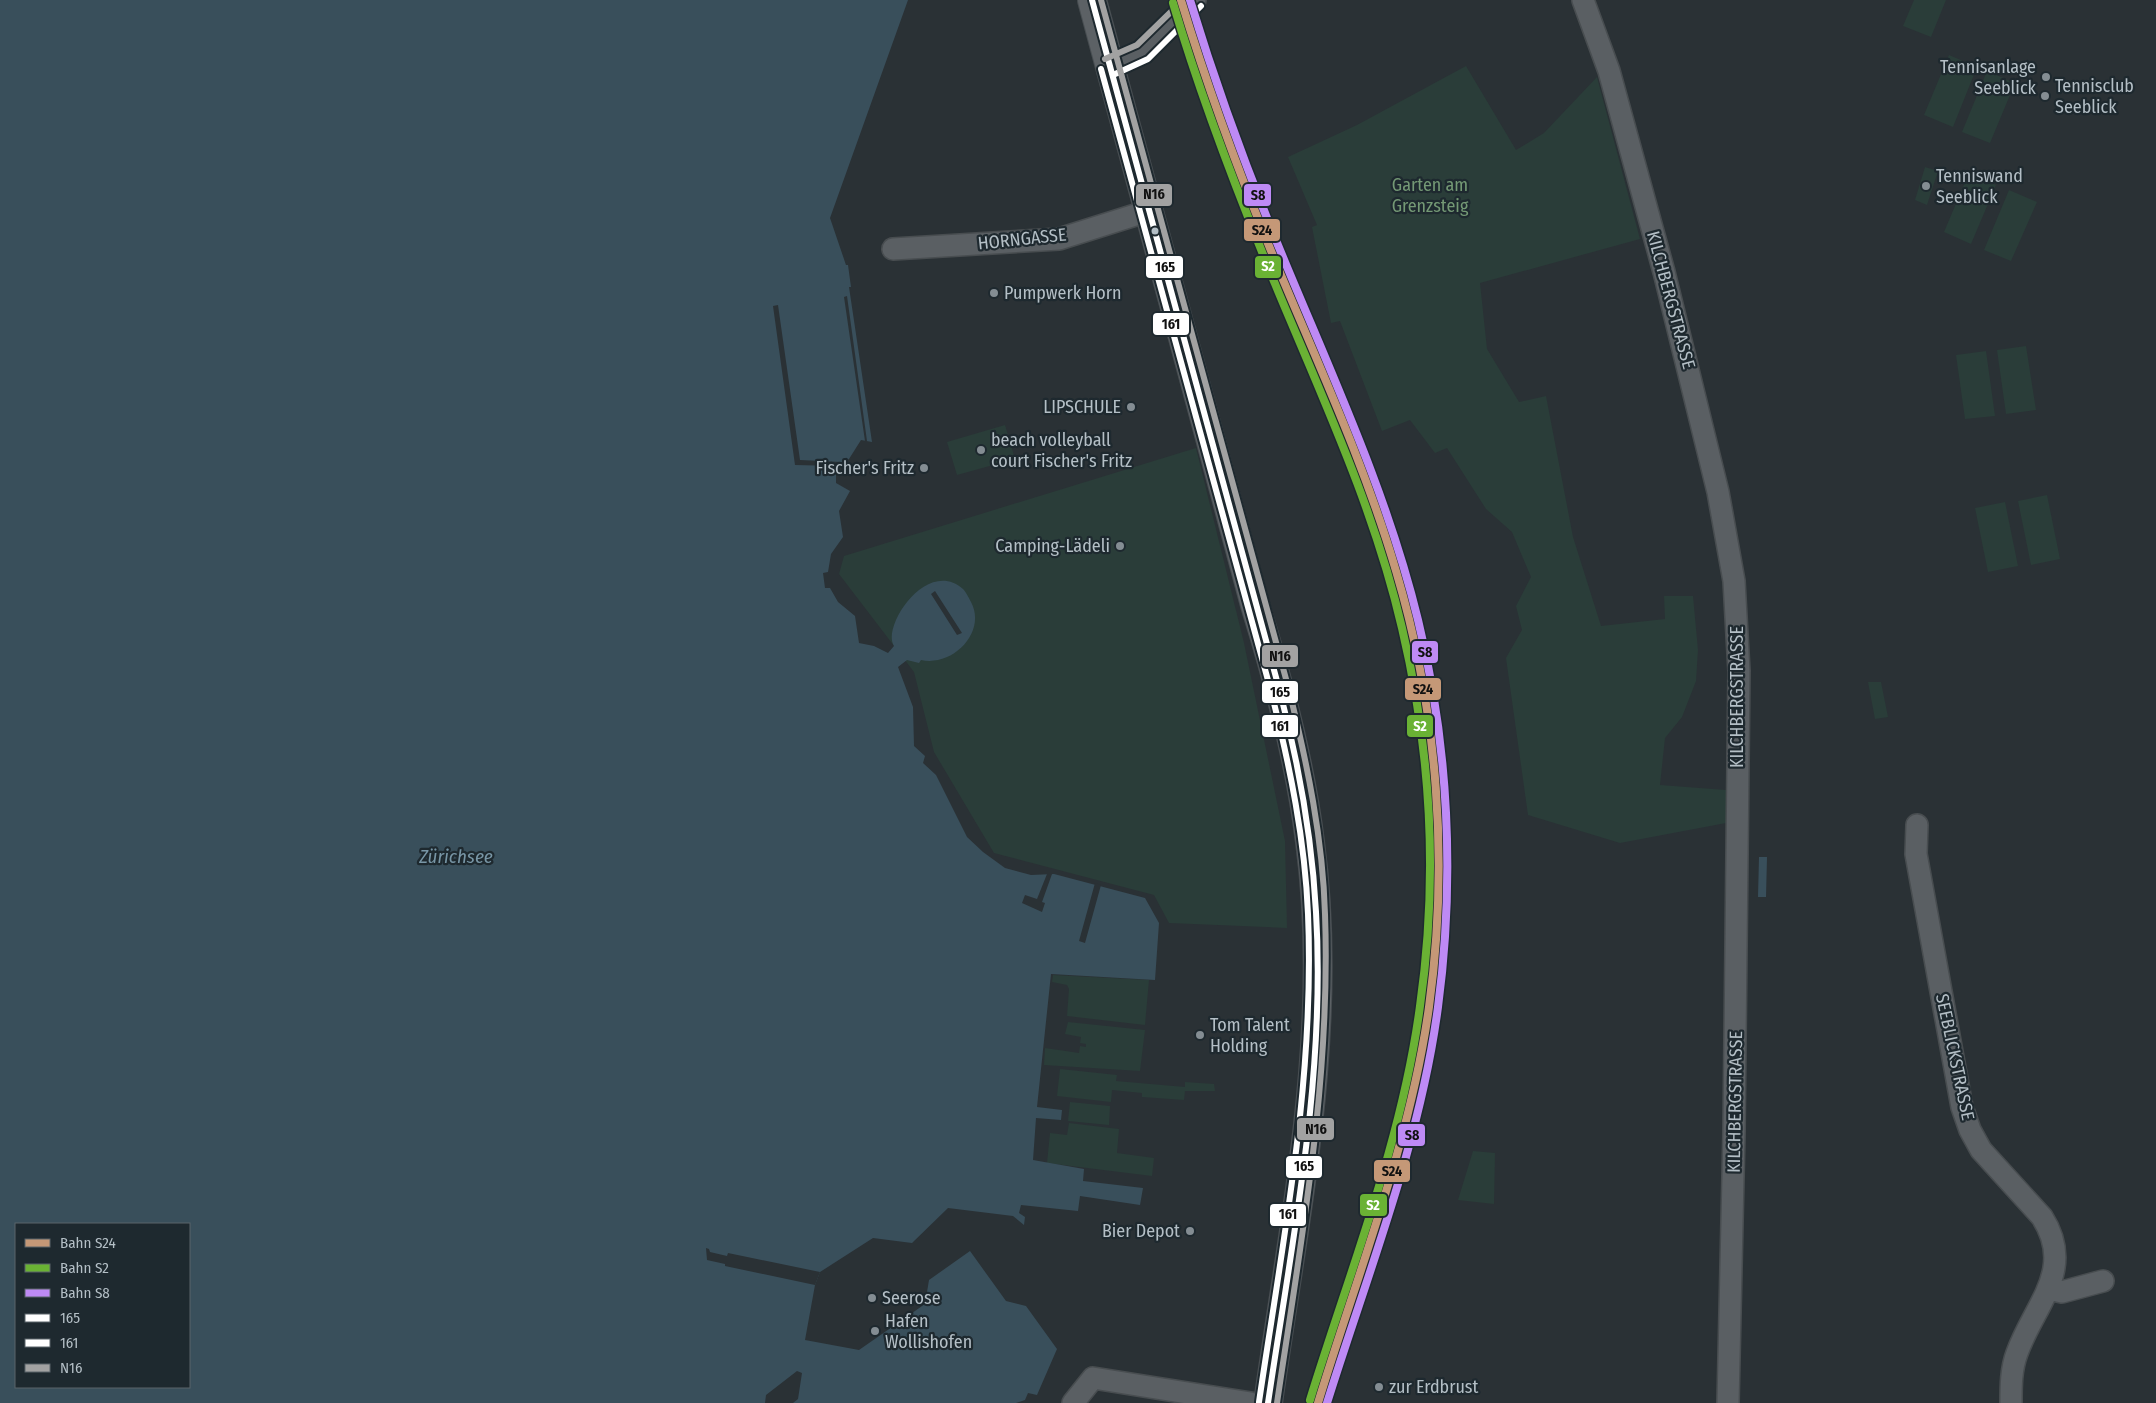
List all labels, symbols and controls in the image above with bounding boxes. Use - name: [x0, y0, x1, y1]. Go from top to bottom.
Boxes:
- place label: Tennisanlage Seeblick: [1940, 56, 2037, 99]
- marker: Tennisanlage Seeblick: [2040, 71, 2052, 83]
- place label: Tennisclub Seeblick: [2055, 75, 2134, 118]
- marker: Tennisclub Seeblick: [2039, 90, 2051, 102]
- place label: Tenniswand Seeblick: [1936, 165, 2023, 208]
- park label: Garten am Grenzsteig: [1392, 174, 1469, 217]
- marker: Tenniswand Seeblick: [1920, 180, 1932, 192]
- line badge: N16: [1135, 183, 1173, 207]
- line badge: S8: [1243, 183, 1272, 207]
- text: N16: [1143, 186, 1165, 203]
- text: S8: [1251, 187, 1266, 204]
- line badge: S24: [1243, 218, 1281, 242]
- text: S24: [1252, 222, 1272, 239]
- street label: HORNGASSE: [977, 223, 1067, 255]
- unlabelled marker: [1150, 226, 1160, 236]
- street label: KILCHBERGSTRASSE: [1642, 229, 1700, 371]
- line badge: 165: [1145, 255, 1184, 279]
- line badge: S2: [1254, 255, 1282, 279]
- text: S2: [1261, 258, 1275, 275]
- text: 165: [1155, 259, 1175, 276]
- place label: Pumpwerk Horn: [1004, 282, 1122, 304]
- marker: Pumpwerk Horn: [988, 287, 1000, 299]
- line badge: 161: [1152, 312, 1190, 336]
- text: 161: [1162, 316, 1180, 333]
- place label: LIPSCHULE: [1043, 396, 1121, 418]
- marker: LIPSCHULE: [1125, 401, 1137, 413]
- place label: beach volleyball court Fischer's Fritz: [991, 429, 1132, 472]
- marker: beach volleyball court Fischer's Fritz: [975, 444, 987, 456]
- place label: Fischer's Fritz: [816, 457, 914, 479]
- marker: Fischer's Fritz: [918, 462, 930, 474]
- place label: Camping-Lädeli: [995, 535, 1110, 557]
- marker: Camping-Lädeli: [1114, 540, 1126, 552]
- street label: KILCHBERGSTRASSE: [1726, 626, 1748, 768]
- line badge: S8: [1411, 640, 1439, 664]
- line badge: N16: [1261, 644, 1299, 668]
- text: S8: [1418, 644, 1433, 661]
- text: N16: [1269, 648, 1291, 665]
- line badge: S24: [1404, 677, 1442, 701]
- line badge: 165: [1261, 680, 1299, 704]
- text: S24: [1413, 681, 1433, 698]
- text: 165: [1270, 684, 1290, 701]
- line badge: 161: [1261, 714, 1299, 738]
- line badge: S2: [1406, 714, 1434, 738]
- text: 161: [1271, 718, 1289, 735]
- text: S2: [1413, 718, 1427, 735]
- water label: Zürichsee: [418, 845, 493, 868]
- street label: SEEBLICKSTRASSE: [1931, 992, 1979, 1122]
- place label: Tom Talent Holding: [1210, 1014, 1290, 1057]
- marker: Tom Talent Holding: [1194, 1029, 1206, 1041]
- street label: KILCHBERGSTRASSE: [1723, 1031, 1747, 1173]
- line badge: N16: [1296, 1117, 1335, 1141]
- text: N16: [1305, 1121, 1327, 1138]
- line badge: S8: [1397, 1123, 1426, 1147]
- text: S8: [1405, 1127, 1420, 1144]
- line badge: 165: [1285, 1155, 1323, 1179]
- text: 165: [1294, 1158, 1314, 1175]
- line badge: S24: [1373, 1159, 1411, 1183]
- text: S24: [1382, 1163, 1402, 1180]
- line badge: S2: [1359, 1193, 1388, 1217]
- text: S2: [1366, 1197, 1380, 1214]
- line badge: 161: [1269, 1203, 1307, 1227]
- text: 161: [1279, 1206, 1297, 1223]
- place label: Bier Depot: [1102, 1220, 1180, 1242]
- legend: [15, 1223, 190, 1388]
- marker: Bier Depot: [1184, 1225, 1196, 1237]
- text: Bahn S24: [60, 1234, 116, 1252]
- text: Bahn S2: [60, 1259, 109, 1277]
- text: Bahn S8: [60, 1284, 110, 1302]
- place label: Seerose: [882, 1287, 941, 1309]
- marker: Seerose: [866, 1292, 878, 1304]
- text: 165: [60, 1309, 80, 1327]
- place label: Hafen Wollishofen: [885, 1310, 972, 1353]
- marker: Hafen Wollishofen: [869, 1325, 881, 1337]
- text: 161: [60, 1334, 78, 1352]
- text: N16: [60, 1359, 82, 1377]
- place label: zur Erdbrust: [1389, 1376, 1479, 1398]
- marker: zur Erdbrust: [1373, 1381, 1385, 1393]

